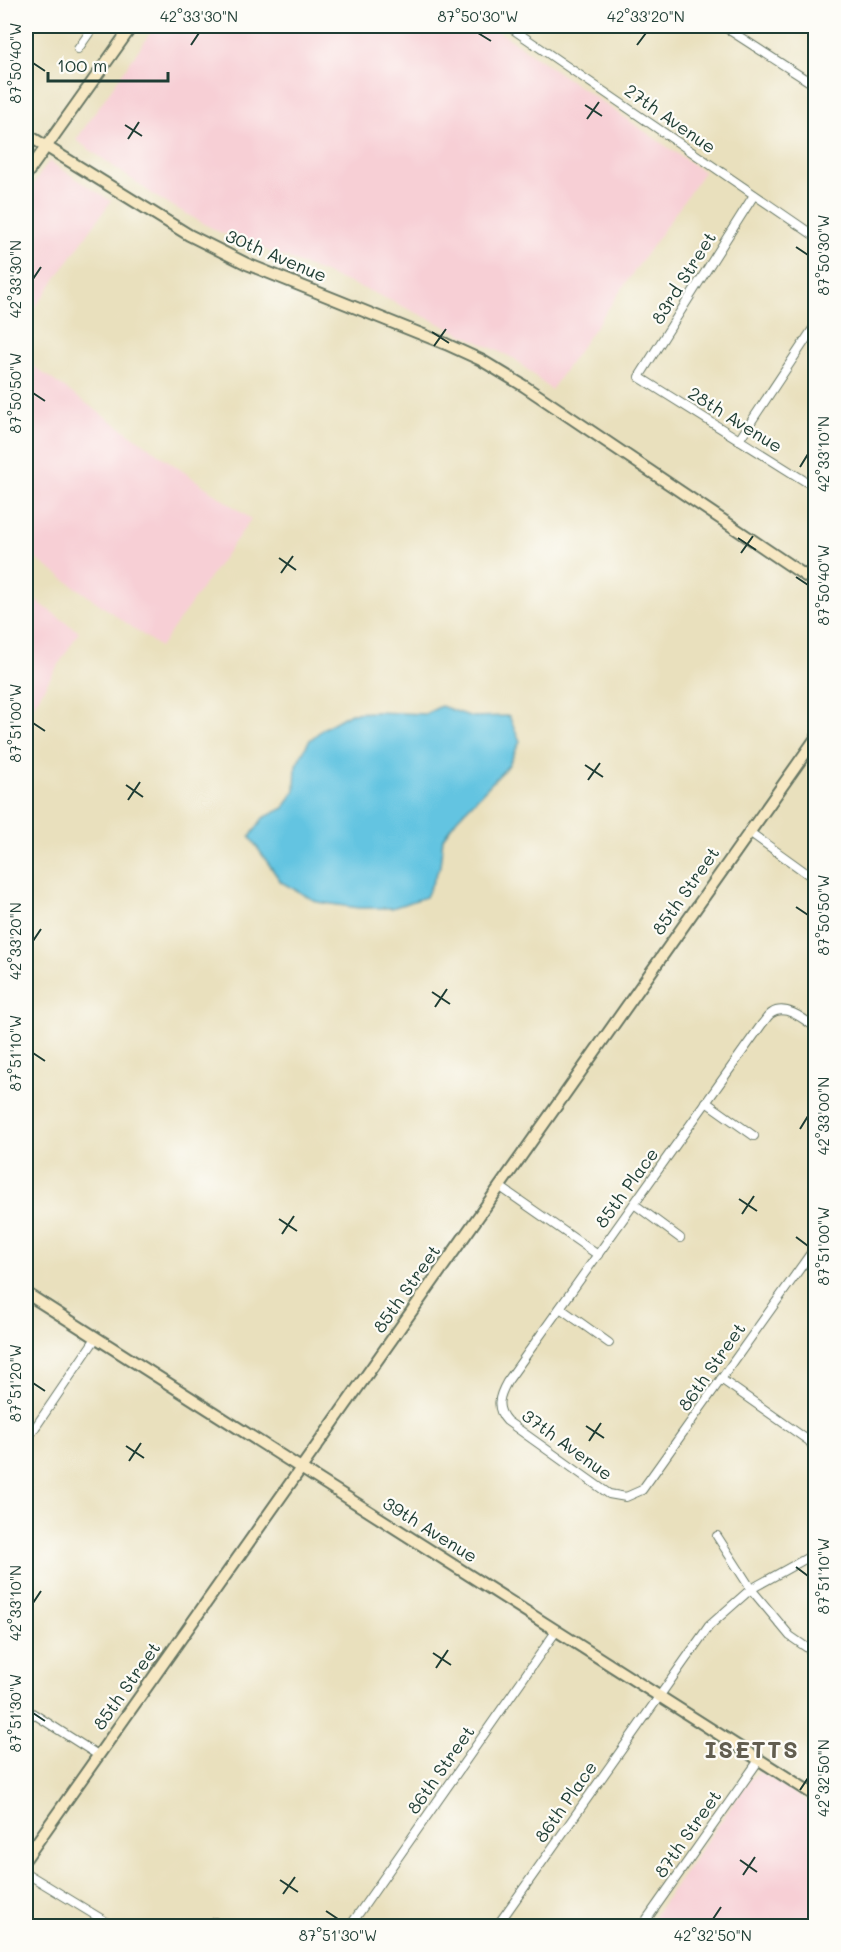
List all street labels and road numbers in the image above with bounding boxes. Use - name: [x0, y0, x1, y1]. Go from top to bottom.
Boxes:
- street label: 27th Avenue: [620, 78, 721, 158]
- street label: 30th Avenue: [222, 223, 331, 287]
- street label: 83rd Street: [645, 227, 721, 328]
- street label: 28th Avenue: [684, 381, 787, 458]
- street label: 85th Street: [646, 842, 724, 939]
- street label: 85th Place: [589, 1142, 663, 1232]
- street label: 85th Street: [367, 1240, 445, 1337]
- street label: 86th Street: [672, 1317, 751, 1415]
- street label: 37th Avenue: [517, 1403, 618, 1485]
- street label: 39th Avenue: [379, 1491, 482, 1568]
- street label: 85th Street: [87, 1637, 165, 1734]
- street label: 86th Street: [401, 1720, 480, 1818]
- street label: 86th Place: [528, 1756, 602, 1847]
- street label: 87th Street: [648, 1785, 726, 1882]

